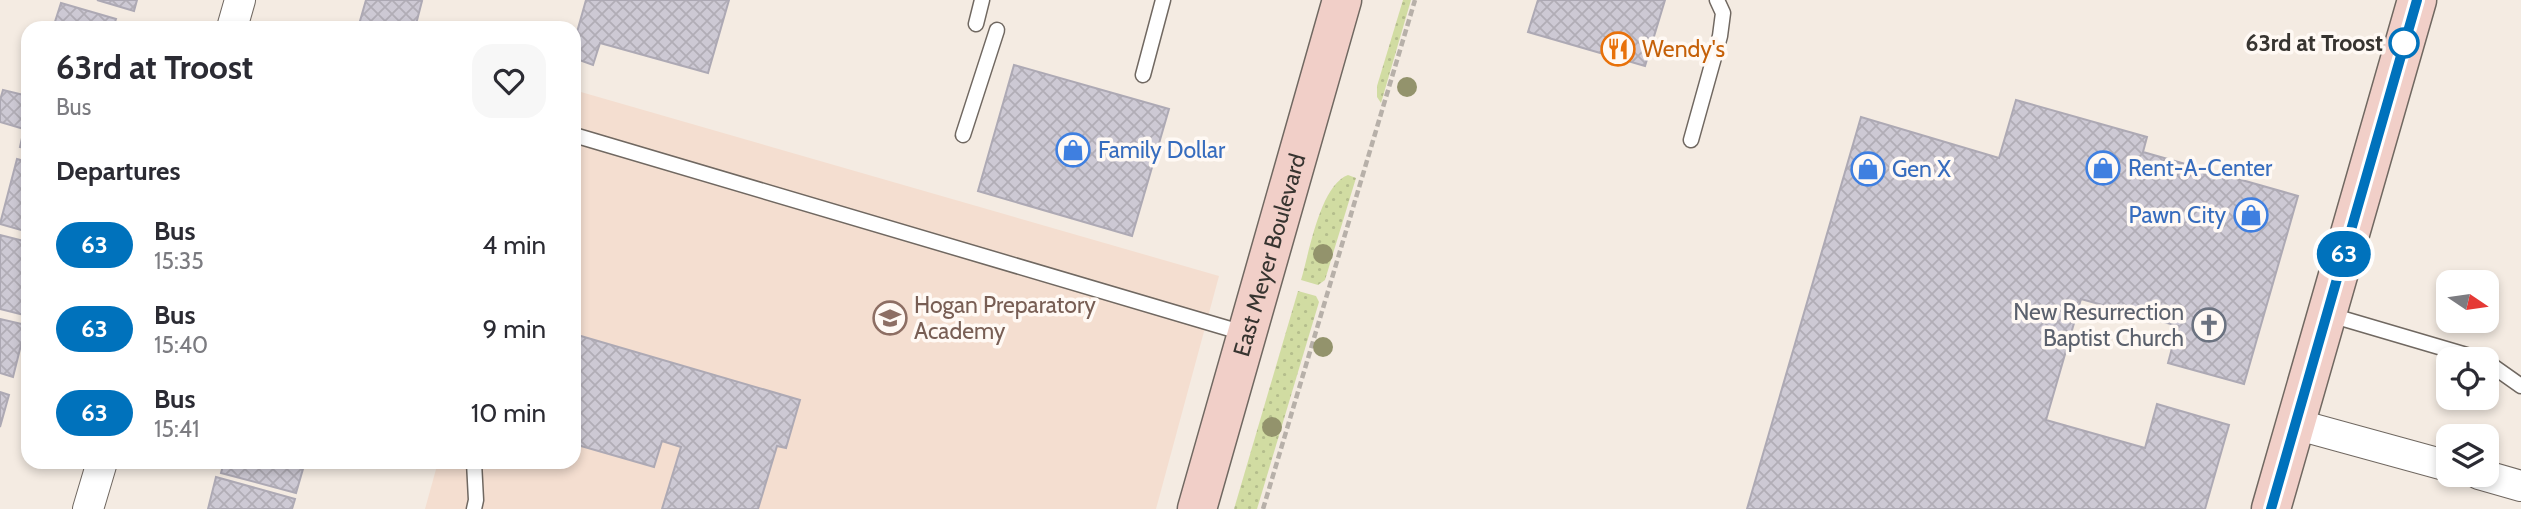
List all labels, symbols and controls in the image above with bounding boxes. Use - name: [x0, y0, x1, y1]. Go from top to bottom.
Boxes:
- marker: 63rd at Troost: [2389, 28, 2419, 58]
- place label: 63rd at Troost: [2246, 29, 2383, 57]
- restaurant icon: Wendy's: [1599, 30, 1637, 68]
- place label: Wendy's: [1642, 35, 1725, 63]
- button: heart: [472, 44, 546, 118]
- text: 63rd at Troost: [56, 47, 253, 87]
- text: Bus: [56, 93, 91, 121]
- shop icon: Family Dollar: [1054, 131, 1092, 169]
- place label: Family Dollar: [1098, 136, 1226, 164]
- shop icon: Rent-A-Center: [2084, 149, 2122, 187]
- shop icon: Gen X: [1849, 150, 1887, 188]
- street label: East Meyer Boulevard: [1227, 151, 1311, 360]
- place label: Rent-A-Center: [2128, 154, 2273, 182]
- text: Departures: [56, 155, 180, 187]
- place label: Gen X: [1892, 155, 1951, 183]
- shop icon: Pawn City: [2232, 196, 2270, 234]
- place label: Pawn City: [2129, 201, 2226, 229]
- text: Bus: [154, 215, 195, 247]
- text: 4 min: [482, 229, 546, 261]
- text: 63: [81, 230, 108, 259]
- line badge: 63: [2312, 231, 2376, 277]
- text: 63: [2331, 239, 2357, 268]
- text: 15:35: [154, 247, 204, 275]
- north arrow: [2436, 270, 2499, 332]
- map controls: [2436, 270, 2499, 487]
- place label: Hogan Preparatory Academy: [914, 291, 1096, 345]
- place label: New Resurrection Baptist Church: [2013, 298, 2184, 352]
- text: Bus: [154, 299, 195, 331]
- school or university icon: Hogan Preparatory Academy: [871, 299, 909, 337]
- church icon: New Resurrection Baptist Church: [2190, 306, 2228, 344]
- text: 9 min: [483, 313, 546, 345]
- text: 63: [81, 314, 108, 343]
- text: 15:40: [154, 331, 208, 359]
- button: locate: [2436, 347, 2499, 410]
- text: Bus: [154, 383, 195, 415]
- text: 10 min: [471, 397, 546, 429]
- text: 63: [81, 398, 108, 427]
- text: 15:41: [154, 415, 200, 443]
- button: layers: [2436, 424, 2499, 487]

